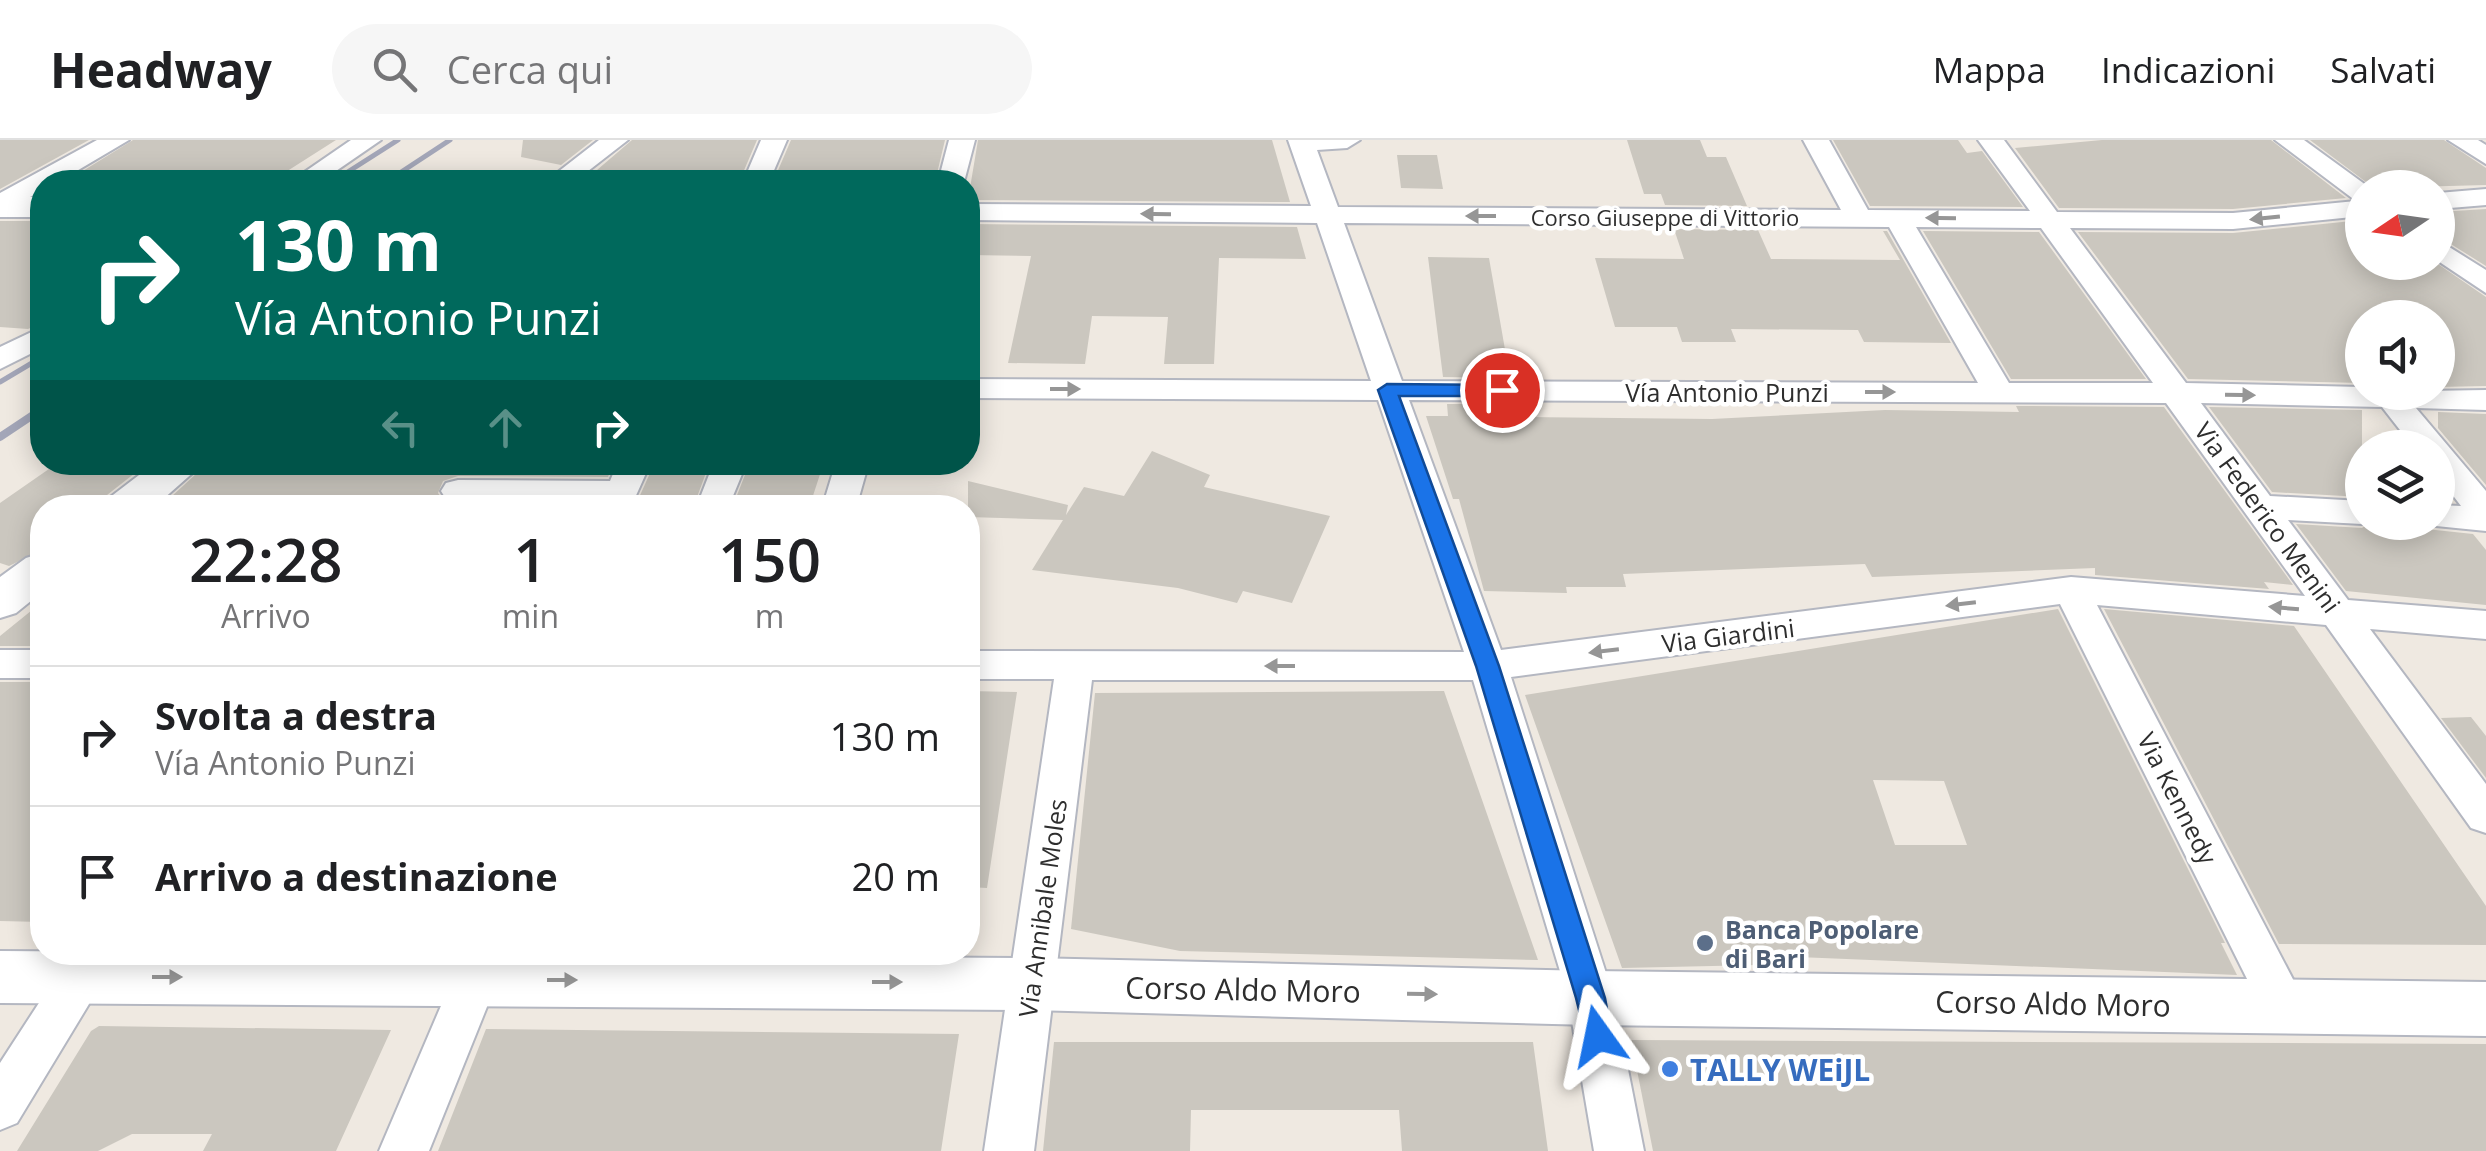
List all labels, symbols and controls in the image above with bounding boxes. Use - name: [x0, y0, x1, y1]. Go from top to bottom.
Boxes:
- search box: [332, 24, 1032, 114]
- text: Headway: [50, 37, 272, 102]
- icon: search: [367, 42, 422, 97]
- text: Cerca qui: [447, 43, 613, 95]
- text: Mappa: [1933, 46, 2046, 93]
- text: Indicazioni: [2101, 46, 2275, 93]
- text: Salvati: [2330, 46, 2436, 93]
- north arrow: [2345, 170, 2455, 280]
- map controls: [2345, 170, 2455, 540]
- text: 130 m: [235, 196, 442, 292]
- street label: Corso Giuseppe di Vittorio: [1531, 202, 1799, 232]
- one-way arrow: [1140, 206, 1172, 222]
- one-way arrow: [1465, 208, 1497, 224]
- icon: right: [70, 210, 200, 340]
- one-way arrow: [1924, 210, 1956, 226]
- one-way arrow: [2249, 210, 2281, 226]
- text: Vía Antonio Punzi: [235, 287, 601, 348]
- button: sound: [2345, 300, 2455, 410]
- pin: [1460, 348, 1545, 433]
- icon: arrive: [1475, 363, 1530, 418]
- street label: Vía Antonio Punzi: [1625, 375, 1829, 409]
- one-way arrow: [1049, 381, 1081, 397]
- one-way arrow: [1864, 384, 1896, 400]
- one-way arrow: [2224, 387, 2256, 403]
- icon: left: [373, 400, 428, 455]
- icon: ahead: [478, 400, 533, 455]
- icon: right: [583, 400, 638, 455]
- street label: Via Federico Menini: [2187, 415, 2349, 619]
- button: layers: [2345, 430, 2455, 540]
- text: 22:28: [189, 518, 343, 600]
- text: 1: [513, 518, 548, 600]
- text: 150: [718, 518, 821, 600]
- text: Arrivo: [221, 594, 311, 637]
- text: min: [502, 594, 559, 637]
- text: m: [755, 594, 784, 637]
- one-way arrow: [1945, 597, 1976, 613]
- one-way arrow: [2268, 599, 2300, 615]
- street label: Via Giardini: [1660, 610, 1796, 660]
- one-way arrow: [1588, 643, 1619, 659]
- one-way arrow: [1263, 658, 1295, 674]
- text: Svolta a destra: [155, 689, 437, 741]
- icon: right: [70, 709, 125, 764]
- text: 130 m: [830, 710, 940, 762]
- street label: Via Kennedy: [2130, 726, 2226, 870]
- text: Vía Antonio Punzi: [155, 741, 416, 784]
- street label: Via Annibale Moles: [1010, 797, 1074, 1019]
- icon: arrive: [70, 849, 125, 904]
- text: Arrivo a destinazione: [155, 850, 558, 902]
- text: 20 m: [851, 850, 940, 902]
- place label: Banca Popolare di Bari: [1725, 912, 1919, 975]
- marker: Banca Popolare di Bari: [1694, 932, 1716, 954]
- street label: Corso Aldo Moro: [1125, 966, 1361, 1012]
- one-way arrow: [152, 969, 184, 985]
- one-way arrow: [547, 972, 579, 988]
- one-way arrow: [872, 975, 904, 991]
- street label: Corso Aldo Moro: [1935, 980, 2171, 1026]
- position arrow: [1546, 984, 1650, 1088]
- one-way arrow: [1407, 986, 1439, 1002]
- place label: TALLY WEiJL: [1690, 1049, 1870, 1090]
- marker: TALLY WEiJL: [1659, 1058, 1681, 1080]

